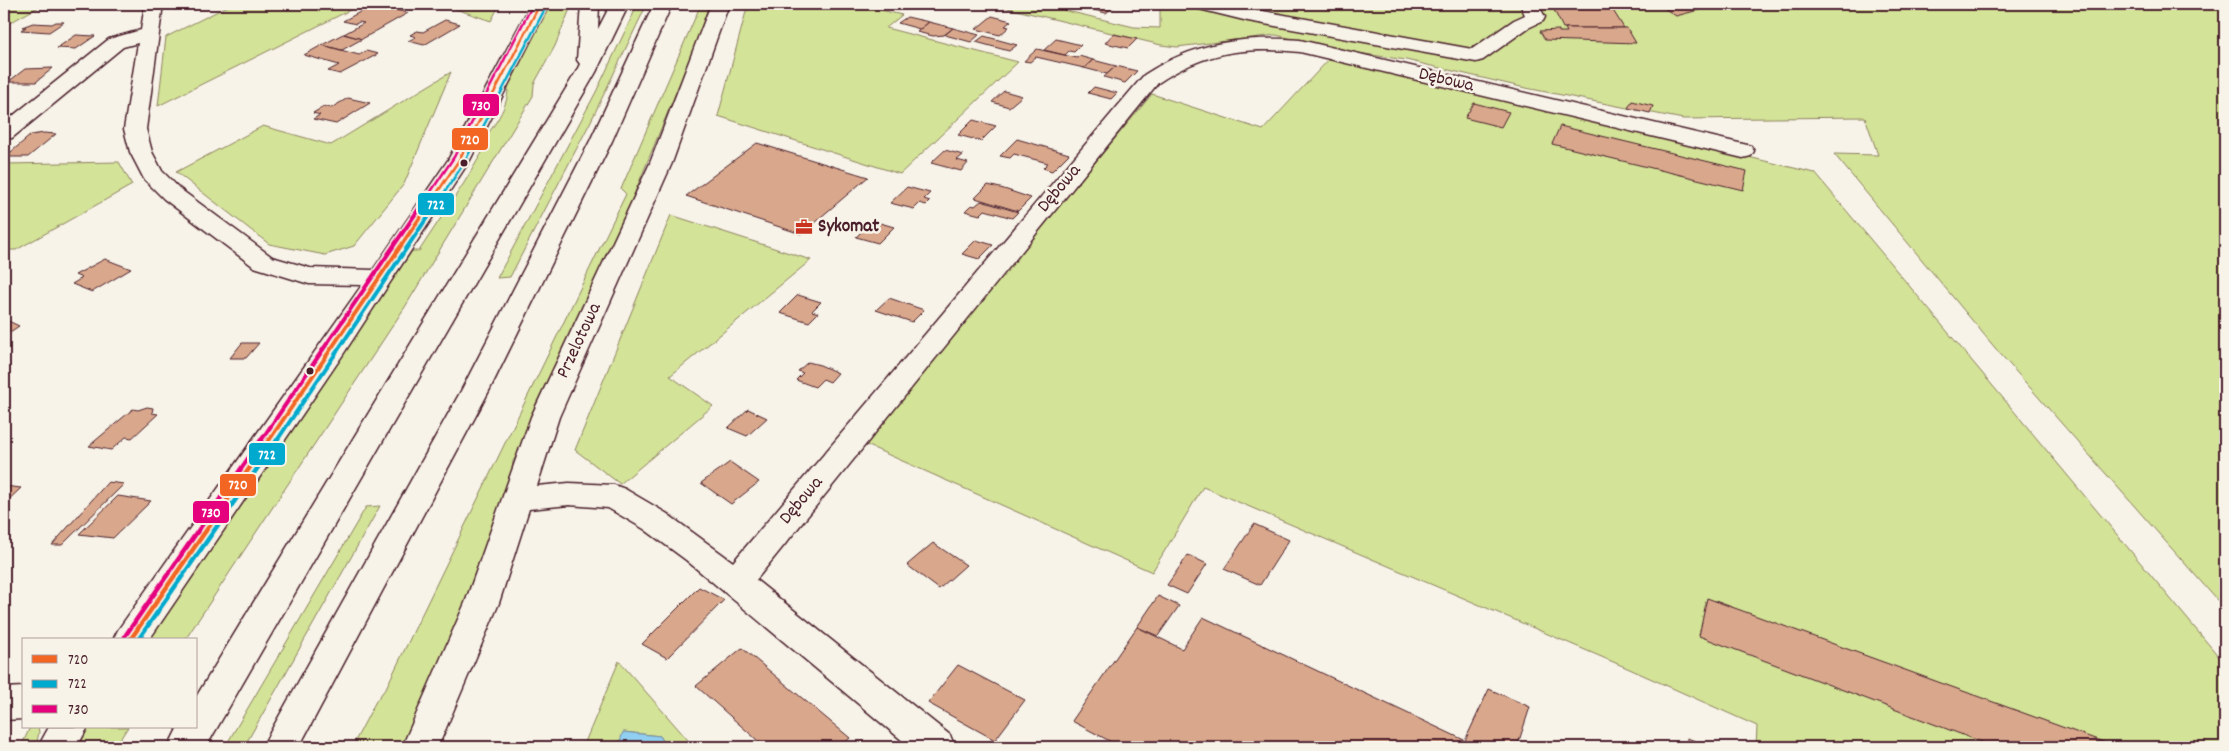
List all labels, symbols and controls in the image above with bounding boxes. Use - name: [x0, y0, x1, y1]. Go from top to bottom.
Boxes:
- street label: Dębowa: [1416, 62, 1477, 101]
- line badge: 730: [462, 93, 500, 117]
- text: 730: [471, 97, 491, 117]
- line badge: 720: [451, 127, 489, 151]
- text: 720: [460, 131, 480, 151]
- unlabelled marker: [459, 158, 469, 168]
- street label: Dębowa: [1032, 158, 1089, 219]
- line badge: 722: [417, 192, 455, 216]
- text: 722: [427, 196, 445, 216]
- place label: Sykomat: [818, 214, 879, 241]
- office icon: Sykomat: [794, 217, 814, 237]
- street label: Przelotowa: [551, 298, 610, 383]
- unlabelled marker: [305, 366, 315, 376]
- line badge: 722: [248, 442, 286, 466]
- text: 722: [258, 446, 276, 466]
- street label: Dębowa: [774, 470, 831, 531]
- line badge: 720: [219, 473, 257, 497]
- text: 720: [228, 476, 248, 496]
- line badge: 730: [192, 500, 230, 524]
- text: 730: [201, 504, 221, 524]
- legend: [22, 638, 198, 728]
- text: 720: [68, 650, 88, 672]
- text: 722: [68, 674, 87, 696]
- text: 730: [68, 700, 89, 722]

